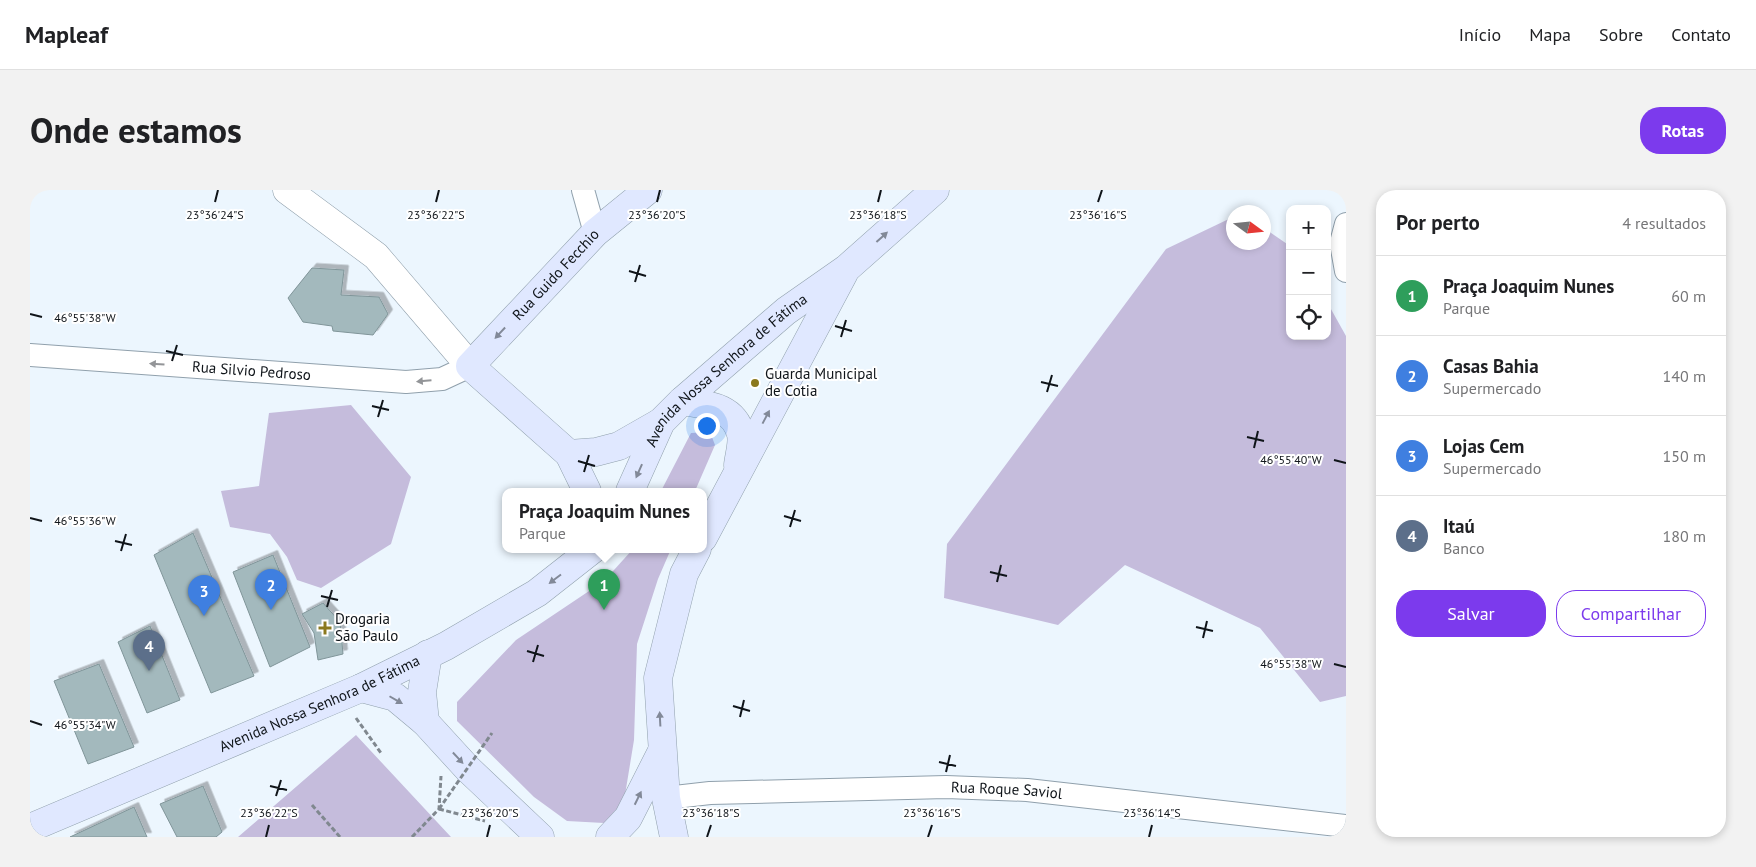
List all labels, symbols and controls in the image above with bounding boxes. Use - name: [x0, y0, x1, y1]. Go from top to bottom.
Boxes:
- text: Mapleaf: [25, 19, 108, 50]
- text: Início: [1459, 23, 1501, 46]
- text: Mapa: [1529, 23, 1571, 46]
- text: Sobre: [1599, 23, 1643, 46]
- text: Contato: [1671, 23, 1731, 46]
- text: Onde estamos: [30, 107, 242, 153]
- button: Rotas: [1640, 107, 1726, 154]
- north arrow: [1226, 205, 1271, 250]
- map controls: [1286, 205, 1331, 340]
- button: +: [1286, 205, 1331, 250]
- text: 23°36'24"S: [186, 207, 244, 222]
- text: 23°36'22"S: [407, 207, 465, 222]
- text: 23°36'20"S: [628, 207, 686, 222]
- text: 23°36'18"S: [849, 207, 907, 222]
- text: 23°36'16"S: [1069, 207, 1127, 222]
- text: Por perto: [1396, 209, 1480, 236]
- text: 4 resultados: [1622, 213, 1706, 233]
- street label: Rua Guido Fecchio: [508, 225, 603, 324]
- one-way arrow: [876, 231, 888, 243]
- button: −: [1286, 250, 1331, 295]
- text: Praça Joaquim Nunes: [1443, 274, 1614, 298]
- text: 1: [1407, 286, 1417, 306]
- text: 60 m: [1671, 286, 1706, 306]
- street label: Avenida Nossa Senhora de Fátima: [641, 289, 811, 450]
- button: locate: [1286, 295, 1331, 340]
- text: Parque: [1443, 298, 1490, 318]
- text: 46°55'38"W: [54, 310, 116, 325]
- one-way arrow: [495, 327, 506, 340]
- text: Casas Bahia: [1443, 354, 1539, 378]
- street label: Rua Silvio Pedroso: [191, 357, 312, 384]
- one-way arrow: [149, 360, 165, 368]
- place label: Guarda Municipal de Cotia: [765, 364, 878, 400]
- text: 2: [1407, 366, 1417, 386]
- text: 140 m: [1663, 366, 1706, 386]
- one-way arrow: [416, 377, 432, 385]
- marker: Guarda Municipal de Cotia: [749, 377, 761, 389]
- text: Supermercado: [1443, 378, 1541, 398]
- one-way arrow: [762, 410, 771, 424]
- your location: [694, 413, 720, 439]
- text: Lojas Cem: [1443, 434, 1524, 458]
- text: 3: [1407, 446, 1417, 466]
- text: 150 m: [1663, 446, 1706, 466]
- text: 46°55'40"W: [1260, 452, 1322, 467]
- text: Supermercado: [1443, 458, 1541, 478]
- one-way arrow: [634, 464, 642, 478]
- popup: [502, 488, 707, 553]
- text: Praça Joaquim Nunes: [519, 499, 690, 523]
- text: 46°55'36"W: [54, 513, 116, 528]
- text: Itaú: [1443, 514, 1475, 538]
- text: Parque: [519, 523, 566, 543]
- text: 4: [1407, 526, 1417, 546]
- text: 180 m: [1663, 526, 1706, 546]
- text: Banco: [1443, 538, 1484, 558]
- pin: 2: [255, 569, 287, 610]
- pin: 1: [588, 569, 620, 610]
- one-way arrow: [548, 574, 562, 584]
- pin: 3: [188, 575, 220, 616]
- button: Salvar: [1396, 590, 1546, 637]
- button: Compartilhar: [1556, 590, 1706, 637]
- place label: Drogaria São Paulo: [335, 609, 398, 645]
- marker: Drogaria São Paulo: [319, 622, 331, 634]
- pin: 4: [133, 630, 165, 671]
- street label: Avenida Nossa Senhora de Fátima: [216, 651, 423, 756]
- text: 46°55'38"W: [1260, 656, 1322, 671]
- one-way arrow: [389, 695, 402, 704]
- one-way arrow: [656, 711, 664, 727]
- text: 46°55'34"W: [54, 717, 116, 732]
- one-way arrow: [452, 751, 464, 763]
- street label: Rua Roque Saviol: [951, 777, 1064, 803]
- one-way arrow: [634, 791, 642, 805]
- text: 23°36'22"S: [240, 805, 298, 820]
- text: 23°36'20"S: [461, 805, 519, 820]
- text: 23°36'18"S: [682, 805, 740, 820]
- text: 23°36'16"S: [903, 805, 961, 820]
- text: 23°36'14"S: [1123, 805, 1181, 820]

